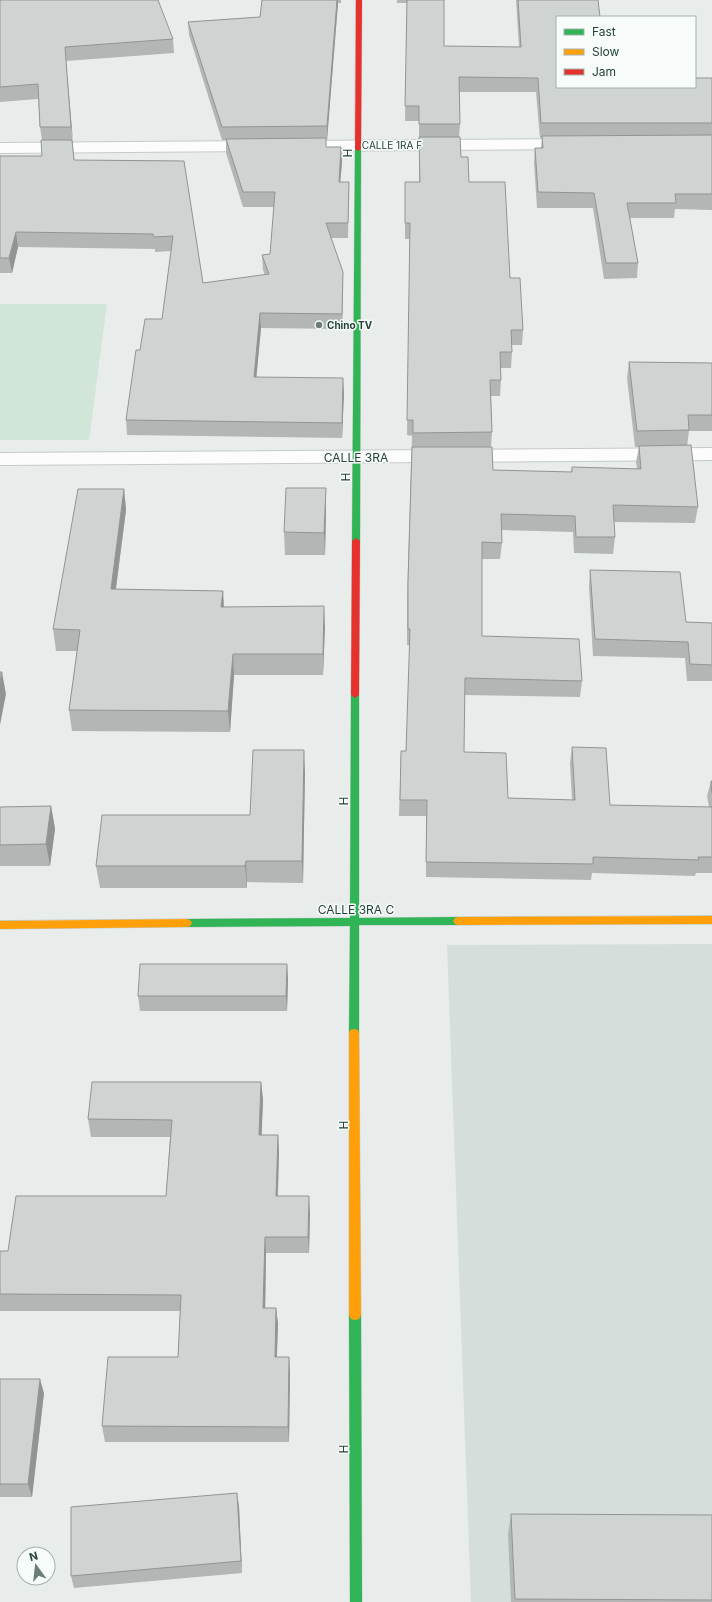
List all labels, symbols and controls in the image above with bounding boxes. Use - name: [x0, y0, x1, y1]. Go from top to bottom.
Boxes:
- legend: [556, 16, 696, 88]
- text: Fast: [592, 24, 616, 39]
- text: Slow: [592, 44, 620, 59]
- text: Jam: [592, 64, 616, 79]
- street label: CALLE 1RA F: [362, 139, 422, 151]
- street label: H: [340, 149, 355, 157]
- place label: Chino TV: [327, 319, 373, 331]
- marker: Chino TV: [314, 320, 324, 330]
- street label: CALLE 3RA: [324, 450, 388, 465]
- street label: H: [338, 473, 353, 481]
- street label: H: [336, 797, 351, 805]
- street label: CALLE 3RA C: [318, 902, 394, 917]
- street label: H: [336, 1121, 351, 1129]
- street label: H: [336, 1445, 351, 1453]
- north arrow: [16, 1546, 56, 1586]
- text: N: [28, 1548, 39, 1564]

